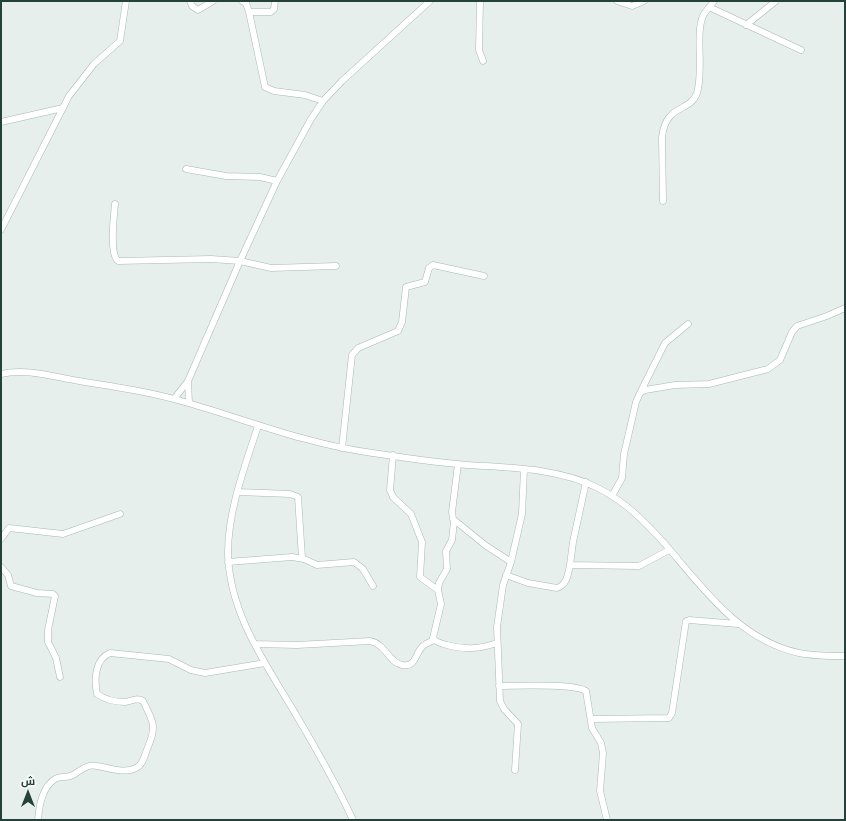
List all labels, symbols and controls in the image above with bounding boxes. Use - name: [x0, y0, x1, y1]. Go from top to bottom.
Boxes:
- north arrow: [8, 773, 48, 813]
- text: ش: [21, 775, 35, 787]

